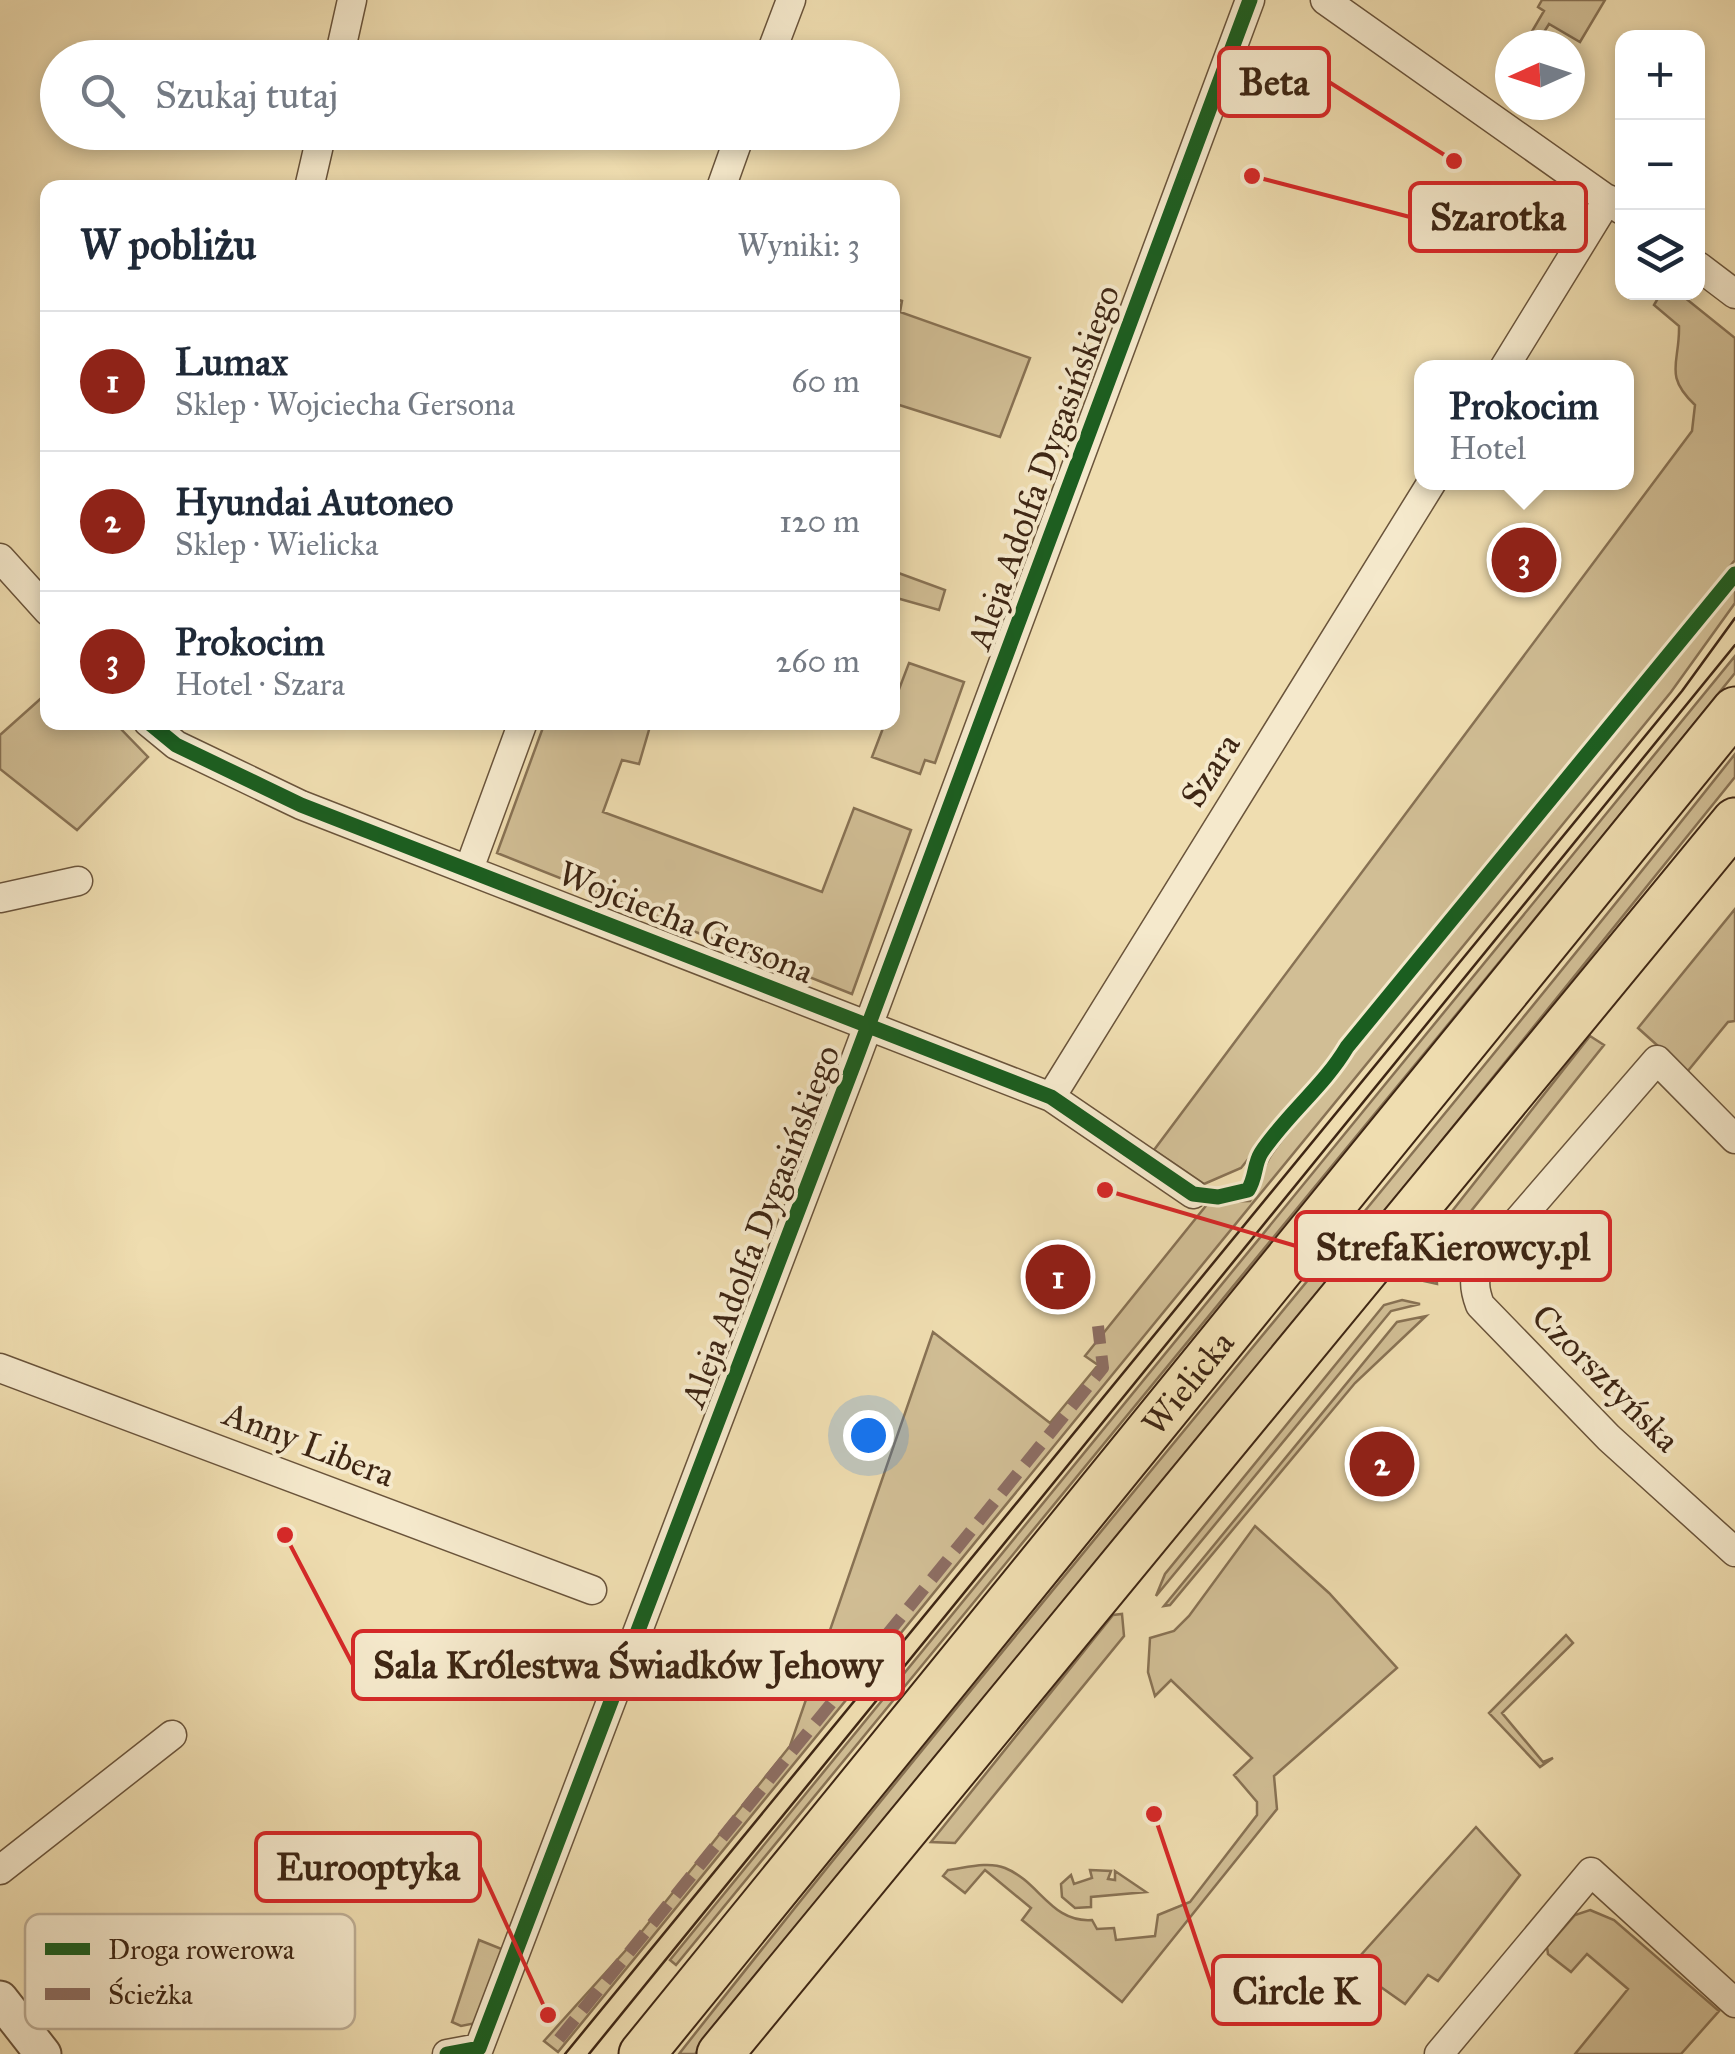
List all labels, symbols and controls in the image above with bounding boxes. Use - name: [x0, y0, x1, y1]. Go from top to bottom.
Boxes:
- north arrow: [1495, 30, 1585, 120]
- map controls: [1615, 30, 1705, 300]
- button: +: [1615, 30, 1705, 120]
- search box: [40, 40, 900, 150]
- callout: Beta: [1219, 48, 1329, 116]
- text: Beta: [1239, 59, 1310, 105]
- icon: search: [75, 68, 130, 123]
- text: Szukaj tutaj: [155, 72, 338, 118]
- button: −: [1615, 120, 1705, 210]
- callout: Szarotka: [1410, 183, 1586, 251]
- text: Szarotka: [1430, 194, 1567, 240]
- button: layers: [1615, 210, 1705, 300]
- text: W pobliżu: [80, 219, 256, 271]
- text: Wyniki: 3: [738, 226, 860, 265]
- street label: Aleja Adolfa Dygasińskiego: [957, 279, 1129, 657]
- text: Lumax: [175, 339, 288, 385]
- popup: [1414, 360, 1634, 490]
- text: 1: [106, 362, 119, 401]
- text: 60 m: [791, 362, 860, 401]
- text: Prokocim: [1449, 383, 1599, 429]
- text: Sklep · Wojciecha Gersona: [175, 385, 515, 424]
- text: Hotel: [1449, 429, 1526, 468]
- text: Hyundai Autoneo: [175, 479, 454, 525]
- text: 2: [105, 502, 120, 541]
- text: 120 m: [779, 502, 860, 541]
- pin: 3: [1492, 522, 1556, 598]
- text: Sklep · Wielicka: [175, 525, 378, 564]
- text: Prokocim: [175, 619, 325, 665]
- text: 3: [106, 642, 119, 681]
- text: 260 m: [775, 642, 860, 681]
- text: Hotel · Szara: [175, 665, 345, 704]
- street label: Szara: [1171, 725, 1250, 815]
- street label: Wojciecha Gersona: [552, 852, 820, 993]
- street label: Aleja Adolfa Dygasińskiego: [671, 1039, 849, 1415]
- callout: StrefaKierowcy.pl: [1296, 1212, 1610, 1280]
- text: StrefaKierowcy.pl: [1316, 1224, 1591, 1270]
- pin: 1: [1026, 1240, 1090, 1314]
- street label: Czorsztyńska: [1523, 1296, 1689, 1461]
- street label: Wielicka: [1133, 1322, 1243, 1444]
- street label: Anny Libera: [215, 1392, 401, 1497]
- your location: [843, 1410, 894, 1461]
- pin: 2: [1350, 1426, 1414, 1502]
- callout: Sala Królestwa Świadków Jehowy: [353, 1631, 903, 1699]
- text: Sala Królestwa Świadków Jehowy: [373, 1640, 884, 1689]
- callout: Eurooptyka: [256, 1833, 480, 1901]
- text: Eurooptyka: [276, 1844, 461, 1890]
- legend: [25, 1914, 355, 2029]
- text: Droga rowerowa: [108, 1932, 295, 1967]
- callout: Circle K: [1213, 1956, 1380, 2024]
- text: Circle K: [1232, 1968, 1362, 2014]
- text: Ścieżka: [108, 1977, 193, 2012]

